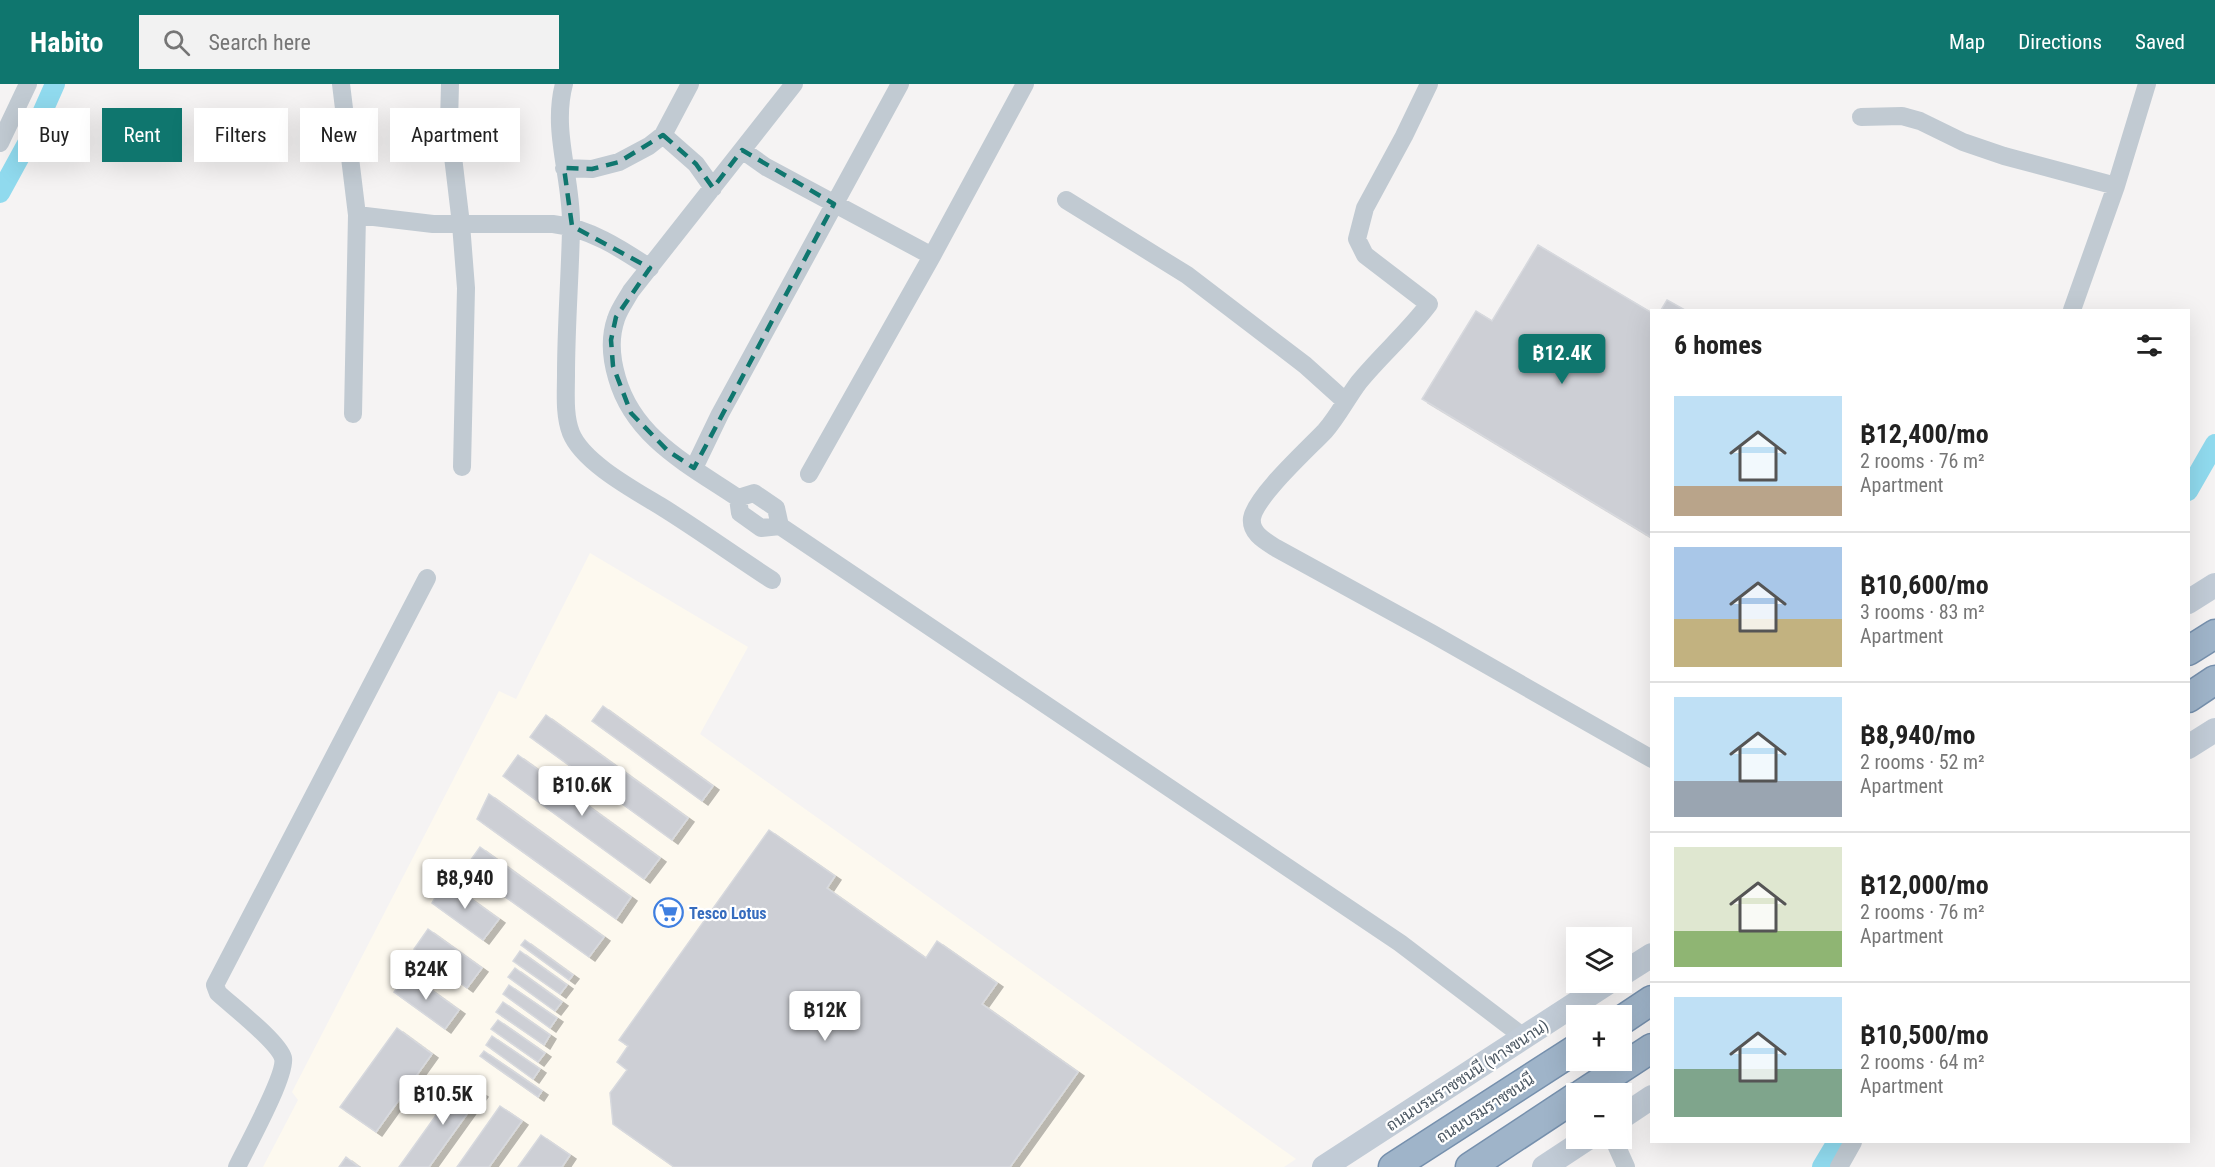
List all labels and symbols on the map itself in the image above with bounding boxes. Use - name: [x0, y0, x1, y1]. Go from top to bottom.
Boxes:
- pin: ฿12.4K: [1513, 334, 1611, 385]
- pin: ฿10.6K: [533, 766, 631, 817]
- pin: ฿8,940: [416, 859, 514, 910]
- supermarket icon: Tesco Lotus: [652, 897, 684, 929]
- place label: Tesco Lotus: [689, 904, 767, 923]
- pin: ฿24K: [390, 950, 462, 1001]
- pin: ฿12K: [789, 991, 861, 1042]
- street label: ถนนบรมราชชนนี (ทางขนาน): [1382, 1015, 1552, 1135]
- street label: ถนนบรมราชชนนี: [1432, 1069, 1538, 1147]
- pin: ฿10.5K: [394, 1075, 492, 1126]

